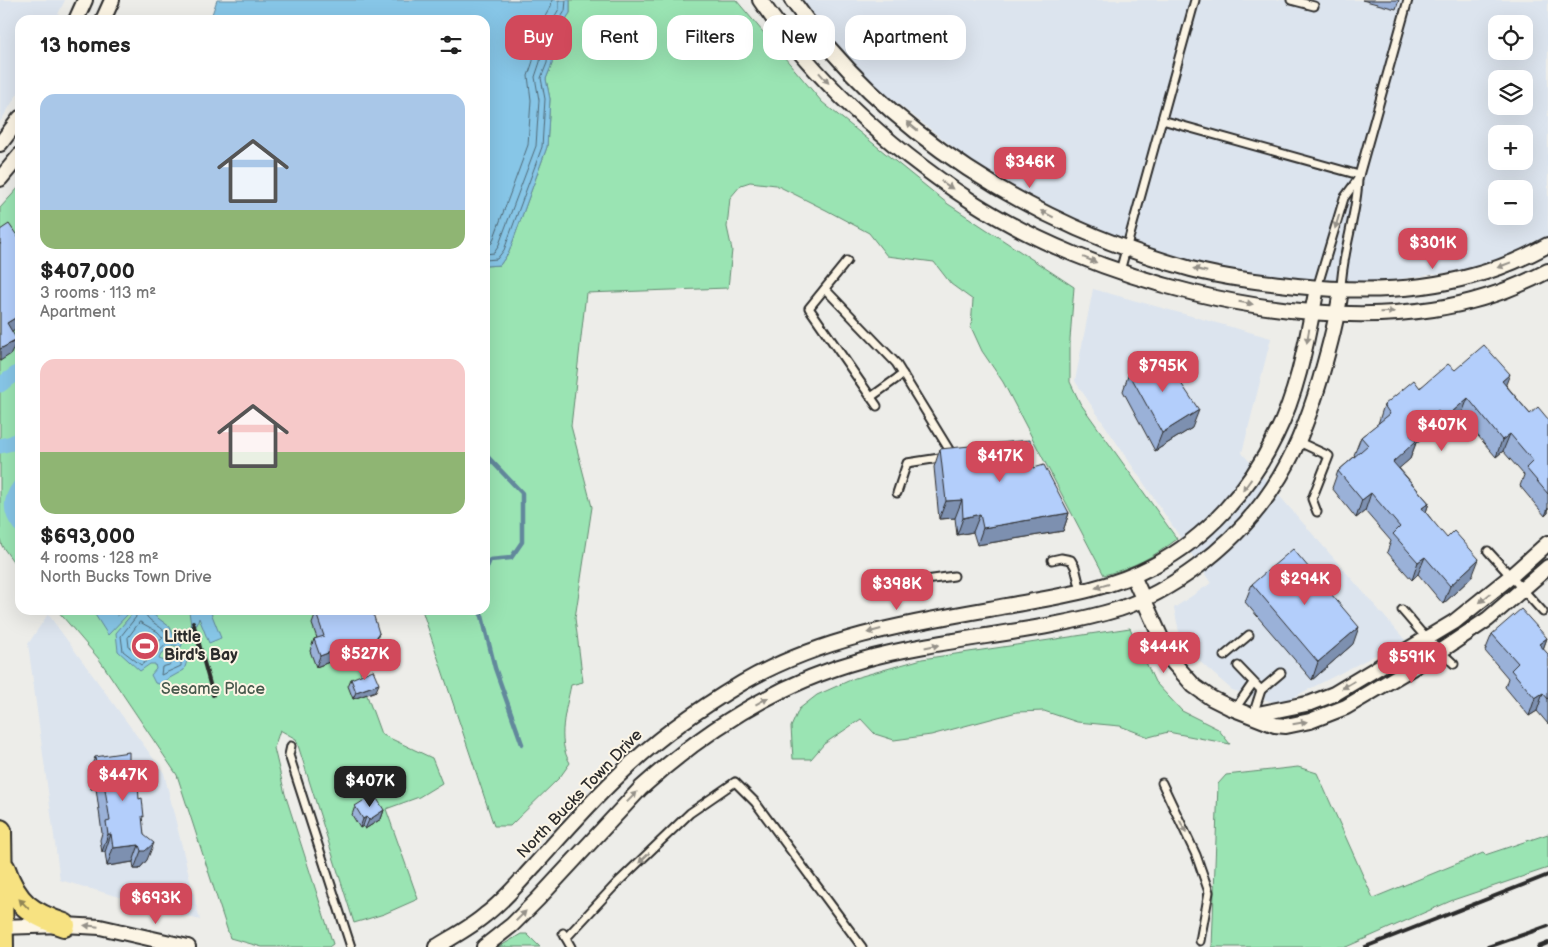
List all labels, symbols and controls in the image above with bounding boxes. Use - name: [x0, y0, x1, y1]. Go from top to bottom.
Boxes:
- chip: Buy: [505, 15, 572, 60]
- chip: Rent: [582, 15, 657, 60]
- chip: Filters: [667, 15, 753, 60]
- chip: New: [763, 15, 835, 60]
- chip: Apartment: [845, 15, 966, 60]
- map controls: [1488, 15, 1533, 225]
- button: locate: [1488, 15, 1533, 60]
- icon: filters: [437, 31, 465, 59]
- text: 13 homes: [40, 33, 131, 58]
- button: layers: [1488, 70, 1533, 115]
- one-way arrow: [818, 72, 830, 84]
- one-way arrow: [905, 120, 918, 131]
- button: +: [1488, 125, 1533, 170]
- icon: home: [208, 126, 298, 216]
- pin: $346K: [995, 146, 1065, 189]
- text: $346K: [1005, 153, 1055, 172]
- one-way arrow: [940, 180, 953, 189]
- button: −: [1488, 180, 1533, 225]
- one-way arrow: [1040, 210, 1055, 218]
- one-way arrow: [1332, 215, 1340, 230]
- pin: $301K: [1398, 228, 1468, 270]
- text: $301K: [1409, 234, 1457, 253]
- one-way arrow: [1083, 256, 1098, 264]
- text: $407,000: [40, 259, 135, 284]
- one-way arrow: [1496, 262, 1511, 270]
- one-way arrow: [1191, 266, 1207, 274]
- text: 3 rooms · 113 m²: [40, 284, 156, 303]
- one-way arrow: [1239, 300, 1255, 308]
- text: Apartment: [40, 303, 116, 322]
- one-way arrow: [1379, 308, 1395, 316]
- one-way arrow: [1304, 328, 1312, 344]
- pin: $795K: [1128, 350, 1198, 393]
- text: $795K: [1139, 357, 1187, 376]
- icon: home: [208, 391, 298, 481]
- pin: $407K: [1407, 410, 1477, 452]
- text: $407K: [1417, 416, 1467, 435]
- pin: $417K: [965, 440, 1035, 483]
- text: $417K: [977, 447, 1023, 466]
- one-way arrow: [1242, 478, 1252, 492]
- text: $693,000: [40, 524, 135, 549]
- text: 4 rooms · 128 m²: [40, 549, 159, 568]
- pin: $294K: [1270, 564, 1340, 606]
- text: North Bucks Town Drive: [40, 568, 212, 587]
- pin: $398K: [862, 568, 932, 611]
- text: $294K: [1280, 570, 1330, 589]
- text: $398K: [872, 575, 922, 594]
- one-way arrow: [1094, 582, 1109, 590]
- one-way arrow: [1479, 592, 1491, 603]
- one-way arrow: [866, 627, 881, 635]
- place label: Little Bird's Bay: [164, 628, 238, 665]
- sports icon: Little Bird's Bay: [130, 631, 160, 661]
- pin: $444K: [1129, 632, 1199, 674]
- pin: $527K: [330, 638, 400, 681]
- text: $444K: [1139, 638, 1189, 657]
- one-way arrow: [925, 641, 941, 649]
- pin: $591K: [1377, 642, 1447, 684]
- text: $527K: [341, 645, 389, 664]
- text: $591K: [1389, 648, 1435, 667]
- park label: Sesame Place: [161, 680, 265, 699]
- one-way arrow: [1342, 681, 1355, 690]
- one-way arrow: [755, 696, 769, 705]
- one-way arrow: [1292, 719, 1308, 727]
- street label: North Bucks Town Drive: [514, 725, 647, 862]
- pin: $447K: [88, 760, 158, 802]
- text: $447K: [98, 766, 148, 785]
- pin: $407K: [335, 766, 405, 808]
- text: $407K: [345, 772, 395, 791]
- one-way arrow: [626, 792, 638, 804]
- one-way arrow: [1179, 820, 1187, 834]
- one-way arrow: [638, 851, 650, 863]
- pin: $693K: [121, 882, 191, 925]
- text: $693K: [131, 889, 181, 908]
- one-way arrow: [18, 898, 30, 910]
- one-way arrow: [515, 910, 527, 922]
- one-way arrow: [83, 922, 99, 930]

